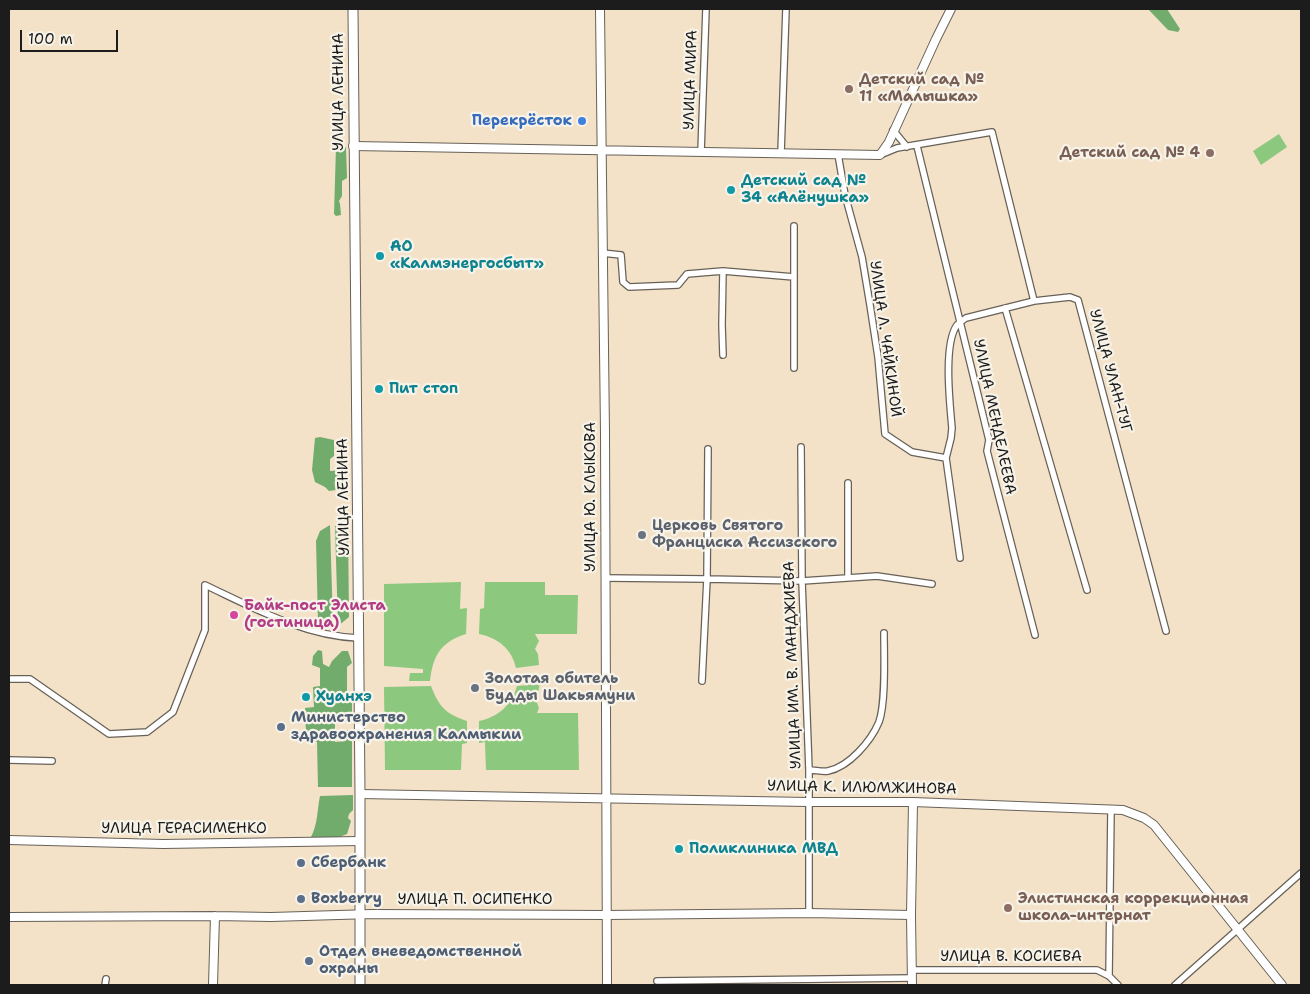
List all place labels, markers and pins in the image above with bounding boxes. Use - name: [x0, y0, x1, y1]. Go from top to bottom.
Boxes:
- place label: Детский сад № 11 «Малышка»: [859, 71, 984, 106]
- marker: Детский сад № 11 «Малышка»: [843, 83, 855, 95]
- place label: Перекрёсток: [472, 112, 572, 130]
- marker: Перекрёсток: [576, 115, 588, 127]
- place label: Детский сад № 4: [1060, 144, 1200, 162]
- marker: Детский сад № 4: [1204, 147, 1216, 159]
- place label: Детский сад № 34 «Алёнушка»: [741, 172, 869, 207]
- marker: Детский сад № 34 «Алёнушка»: [725, 184, 737, 196]
- place label: АО «Калмэнергосбыт»: [390, 238, 544, 273]
- marker: АО «Калмэнергосбыт»: [374, 250, 386, 262]
- place label: Пит стоп: [389, 380, 458, 398]
- marker: Пит стоп: [373, 383, 385, 395]
- place label: Церковь Святого Франциска Ассизского: [652, 517, 837, 552]
- marker: Церковь Святого Франциска Ассизского: [636, 529, 648, 541]
- place label: Байк-пост Элиста (гостиница): [244, 597, 386, 632]
- marker: Байк-пост Элиста (гостиница): [228, 609, 240, 621]
- place label: Золотая обитель Будды Шакьямуни: [485, 670, 635, 705]
- marker: Золотая обитель Будды Шакьямуни: [469, 682, 481, 694]
- place label: Хуанхэ: [316, 688, 372, 706]
- marker: Хуанхэ: [300, 691, 312, 703]
- place label: Министерство здравоохранения Калмыкии: [291, 709, 521, 744]
- marker: Министерство здравоохранения Калмыкии: [275, 721, 287, 733]
- place label: Поликлиника МВД: [689, 840, 838, 858]
- marker: Поликлиника МВД: [673, 843, 685, 855]
- place label: Сбербанк: [311, 854, 386, 872]
- marker: Сбербанк: [295, 857, 307, 869]
- place label: Boxberry: [311, 890, 382, 908]
- place label: Элистинская коррекционная школа-интернат: [1018, 890, 1249, 925]
- marker: Boxberry: [295, 893, 307, 905]
- marker: Элистинская коррекционная школа-интернат: [1002, 902, 1014, 914]
- place label: Отдел вневедомственной охраны: [319, 943, 522, 978]
- marker: Отдел вневедомственной охраны: [303, 955, 315, 967]

